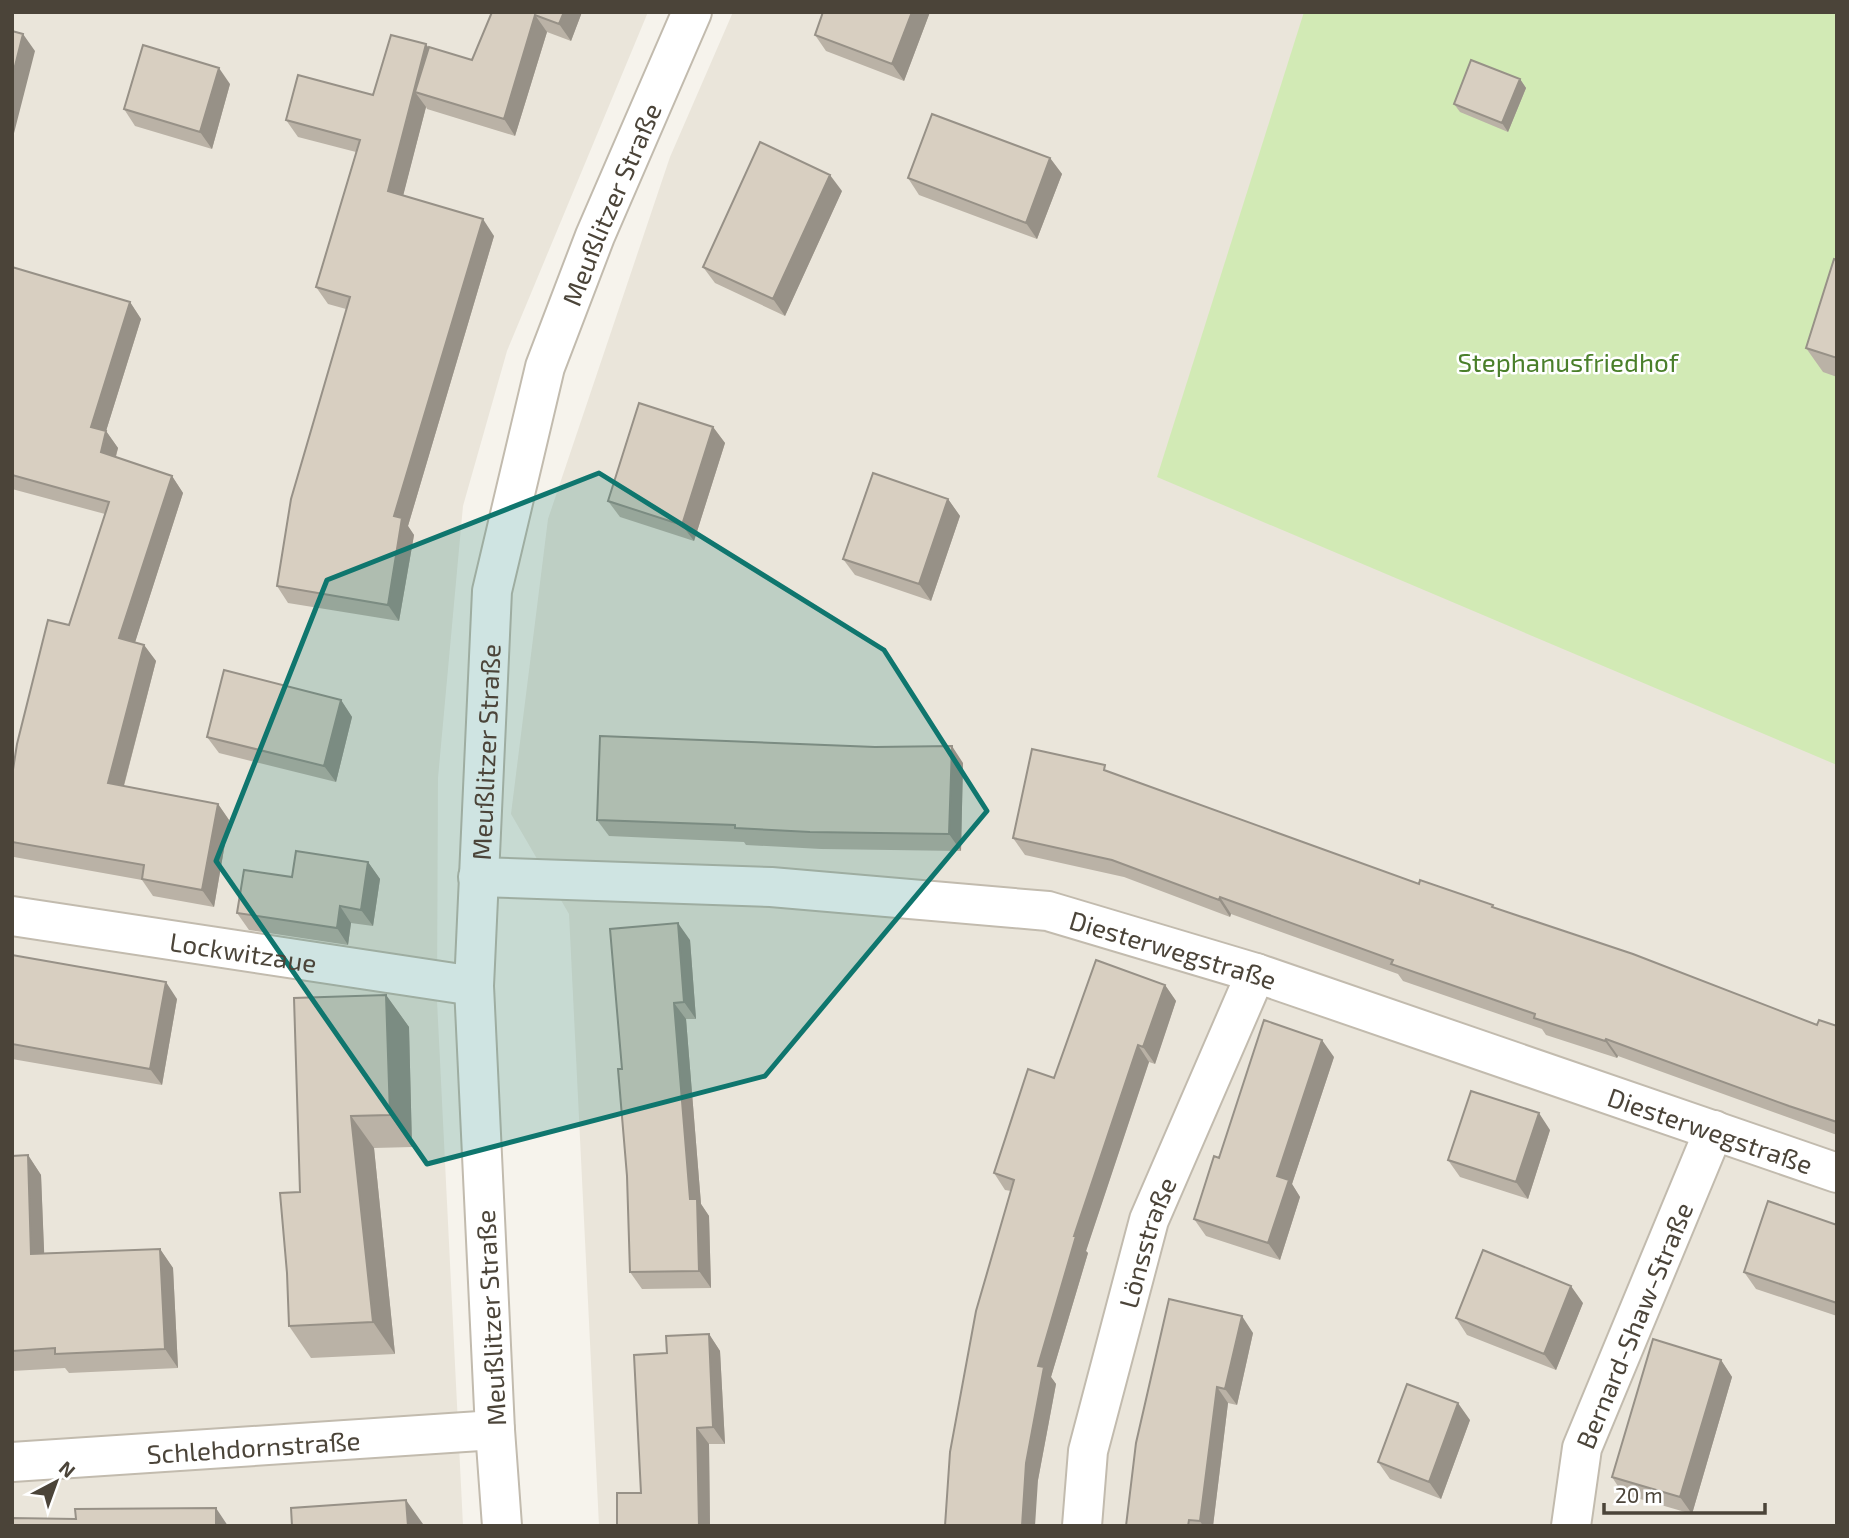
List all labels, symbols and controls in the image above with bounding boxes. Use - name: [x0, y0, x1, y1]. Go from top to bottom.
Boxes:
- street label: Meußlitzer Straße: [555, 98, 666, 310]
- park label: Stephanusfriedhof: [1457, 346, 1680, 377]
- street label: Meußlitzer Straße: [464, 643, 505, 861]
- street label: Diesterwegstraße: [1066, 903, 1281, 994]
- street label: Lockwitzaue: [168, 925, 319, 977]
- street label: Diesterwegstraße: [1604, 1080, 1817, 1179]
- street label: Lönsstraße: [1111, 1172, 1181, 1311]
- street label: Bernard-Shaw-Straße: [1568, 1197, 1698, 1453]
- street label: Meußlitzer Straße: [469, 1209, 511, 1427]
- street label: Schlehdornstraße: [146, 1423, 361, 1469]
- north arrow: [21, 1447, 91, 1517]
- text: N: [55, 1456, 80, 1482]
- scale bar: [1604, 1472, 1765, 1516]
- text: 20 m: [1615, 1482, 1663, 1507]

